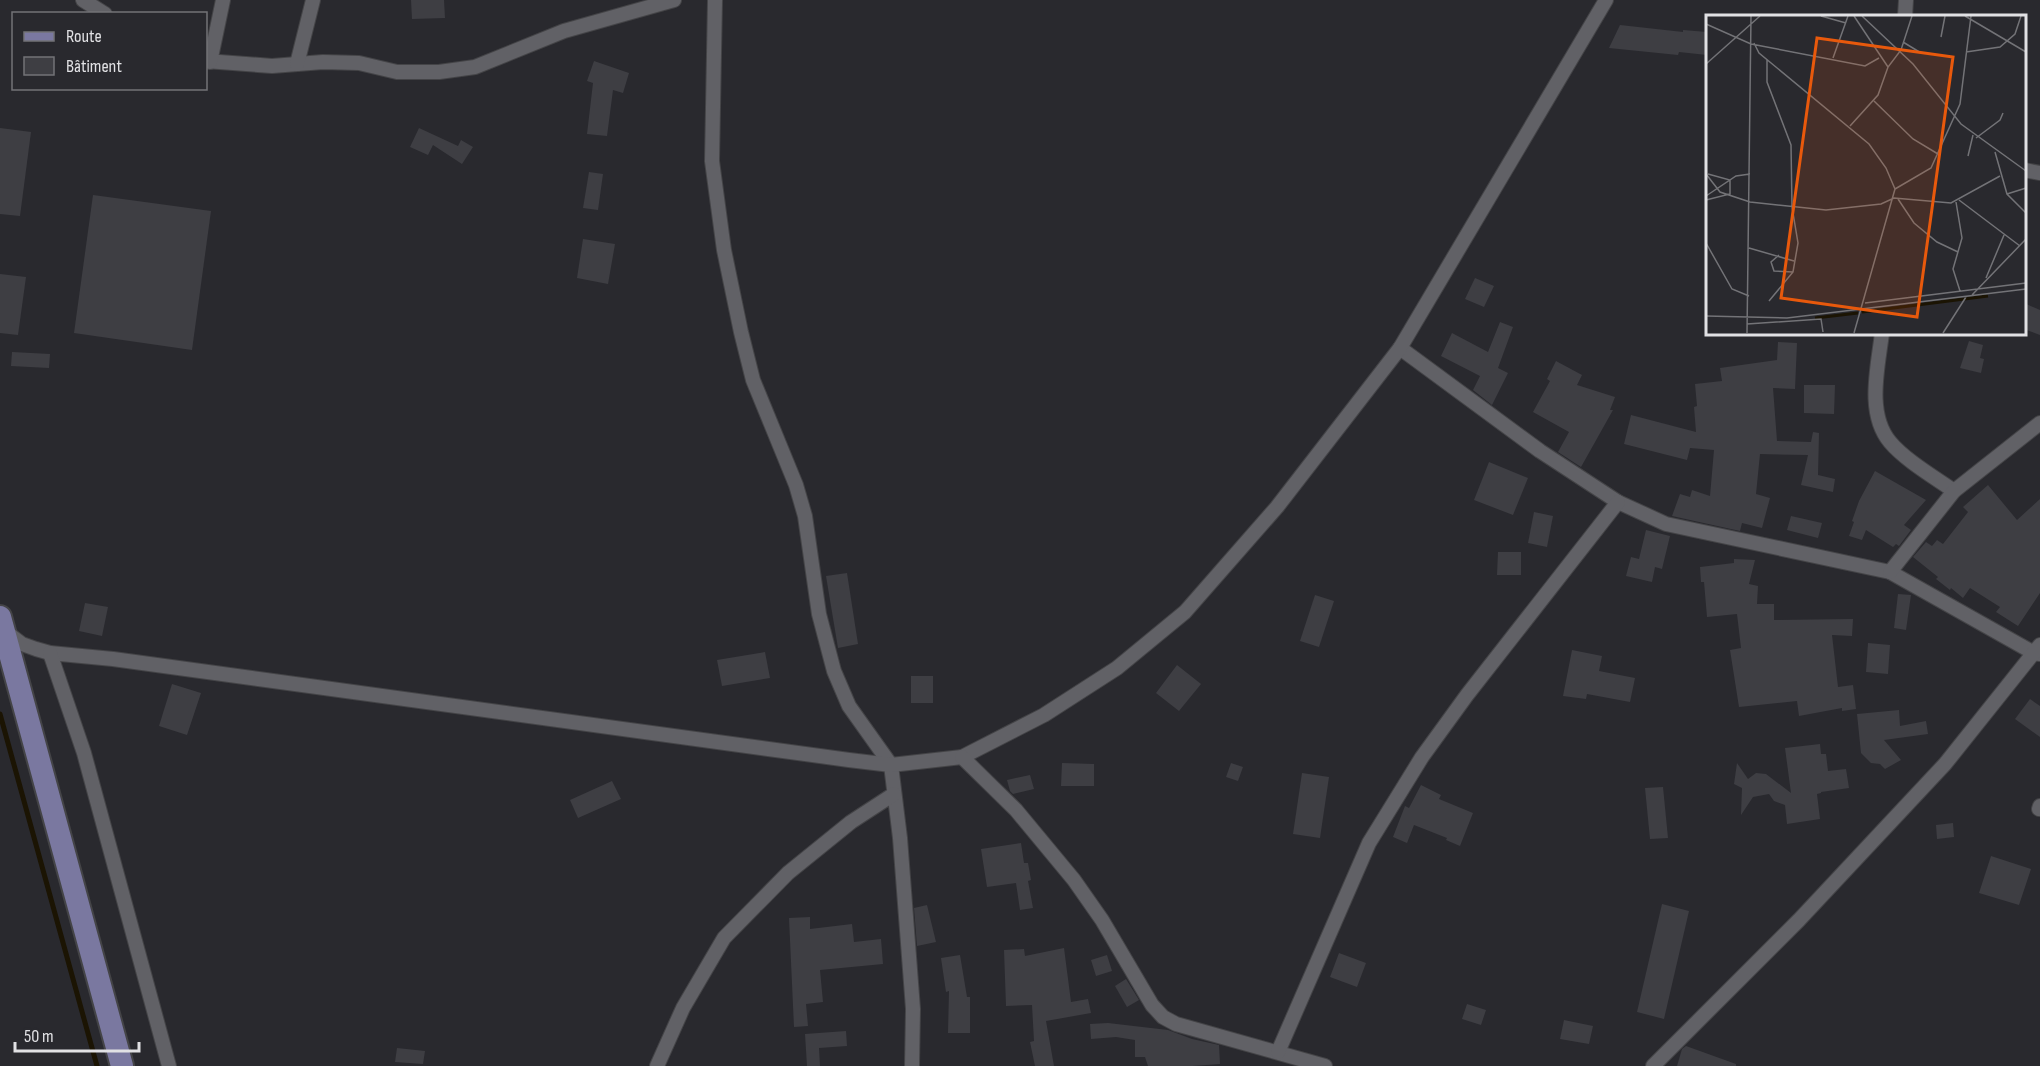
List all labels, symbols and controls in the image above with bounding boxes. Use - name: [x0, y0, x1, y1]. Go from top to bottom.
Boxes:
- legend: [12, 12, 207, 90]
- inset map: [1706, 15, 2025, 334]
- text: Route: [66, 26, 102, 47]
- text: Bâtiment: [66, 56, 122, 77]
- scale bar: [15, 1015, 140, 1053]
- text: 50 m: [24, 1026, 54, 1047]

